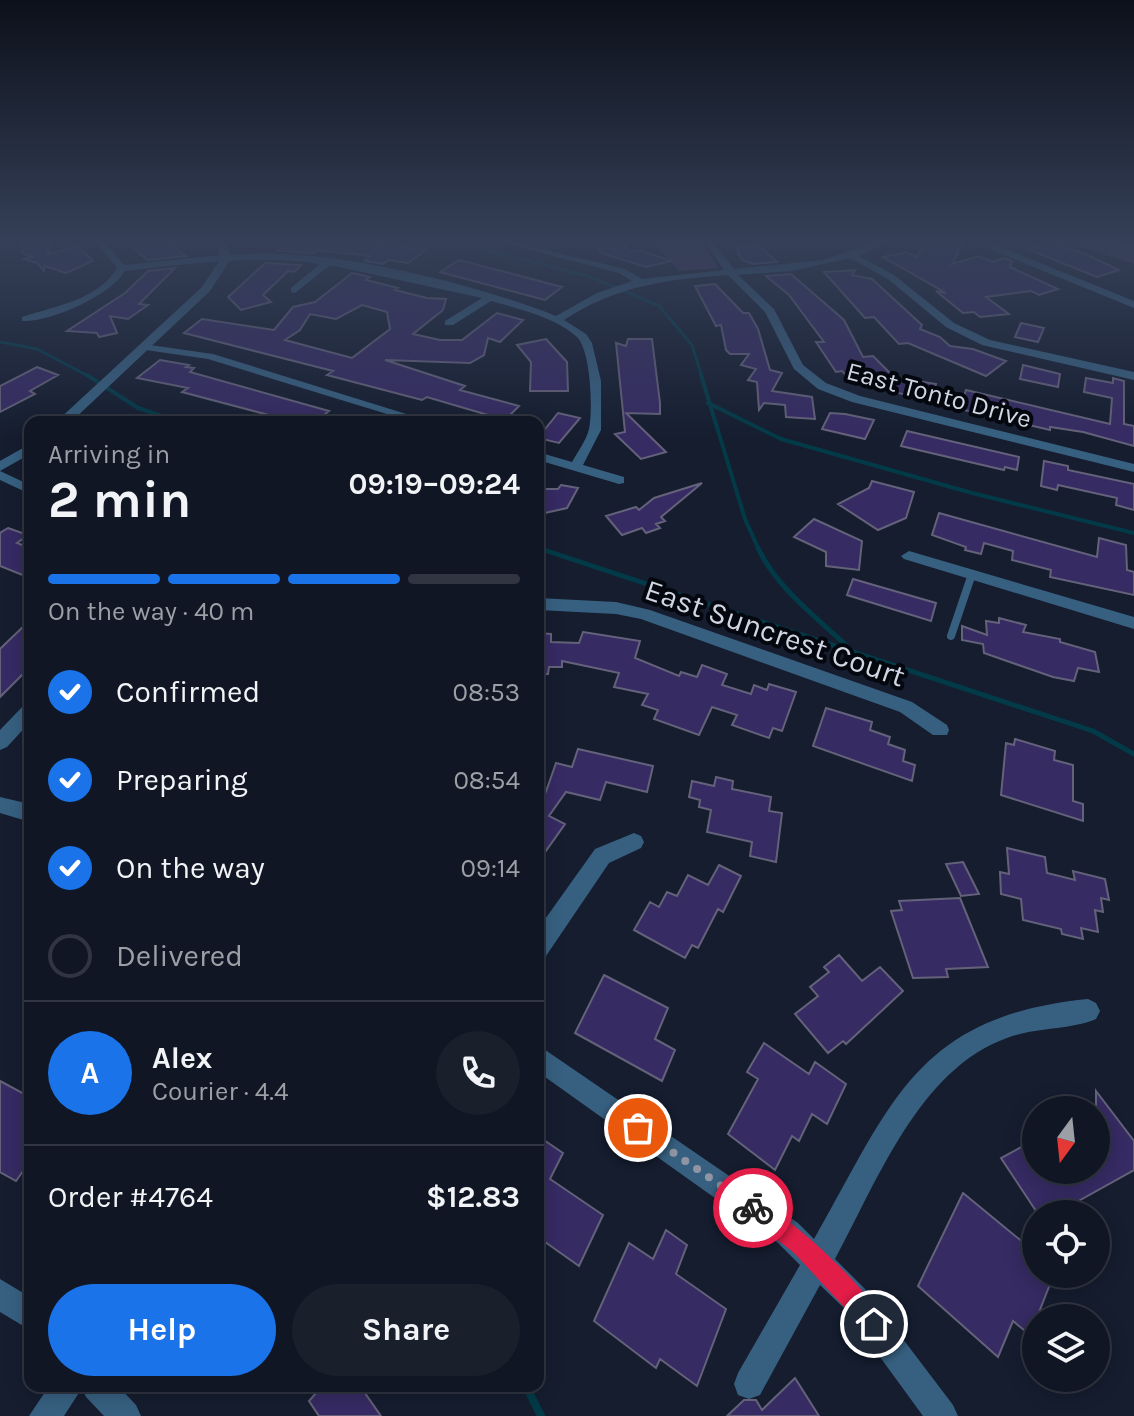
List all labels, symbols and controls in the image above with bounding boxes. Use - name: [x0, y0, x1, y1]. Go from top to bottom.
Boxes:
- street label: East Tonto Drive: [843, 355, 1035, 435]
- text: Arriving in: [48, 439, 170, 470]
- text: 09:19–09:24: [349, 466, 520, 502]
- text: 2 min: [48, 469, 191, 530]
- street label: East Suncrest Court: [640, 572, 910, 694]
- text: On the way · 40 m: [48, 596, 254, 627]
- icon: check: [48, 670, 92, 714]
- text: Confirmed: [116, 674, 260, 710]
- text: 08:53: [453, 677, 520, 708]
- icon: check: [48, 758, 92, 802]
- text: Preparing: [116, 762, 248, 798]
- text: 08:54: [453, 765, 520, 796]
- icon: check: [48, 846, 92, 890]
- text: On the way: [116, 850, 265, 886]
- text: 09:14: [460, 853, 520, 884]
- text: Delivered: [116, 938, 243, 974]
- button: phone: [436, 1031, 520, 1115]
- text: Alex: [152, 1040, 212, 1076]
- text: A: [81, 1055, 99, 1091]
- text: Courier · 4.4: [152, 1076, 288, 1107]
- pin: [604, 1094, 672, 1162]
- north arrow: [1022, 1096, 1110, 1184]
- map controls: [1022, 1096, 1110, 1392]
- icon: bag: [616, 1106, 660, 1150]
- courier: [713, 1168, 793, 1248]
- text: Order #4764: [48, 1179, 213, 1215]
- text: $12.83: [426, 1179, 520, 1215]
- icon: bike: [731, 1186, 775, 1230]
- button: locate: [1022, 1200, 1110, 1288]
- button: Help: [48, 1284, 276, 1376]
- button: Share: [292, 1284, 520, 1376]
- pin: [840, 1290, 908, 1358]
- icon: home: [852, 1302, 896, 1346]
- button: layers: [1022, 1304, 1110, 1392]

